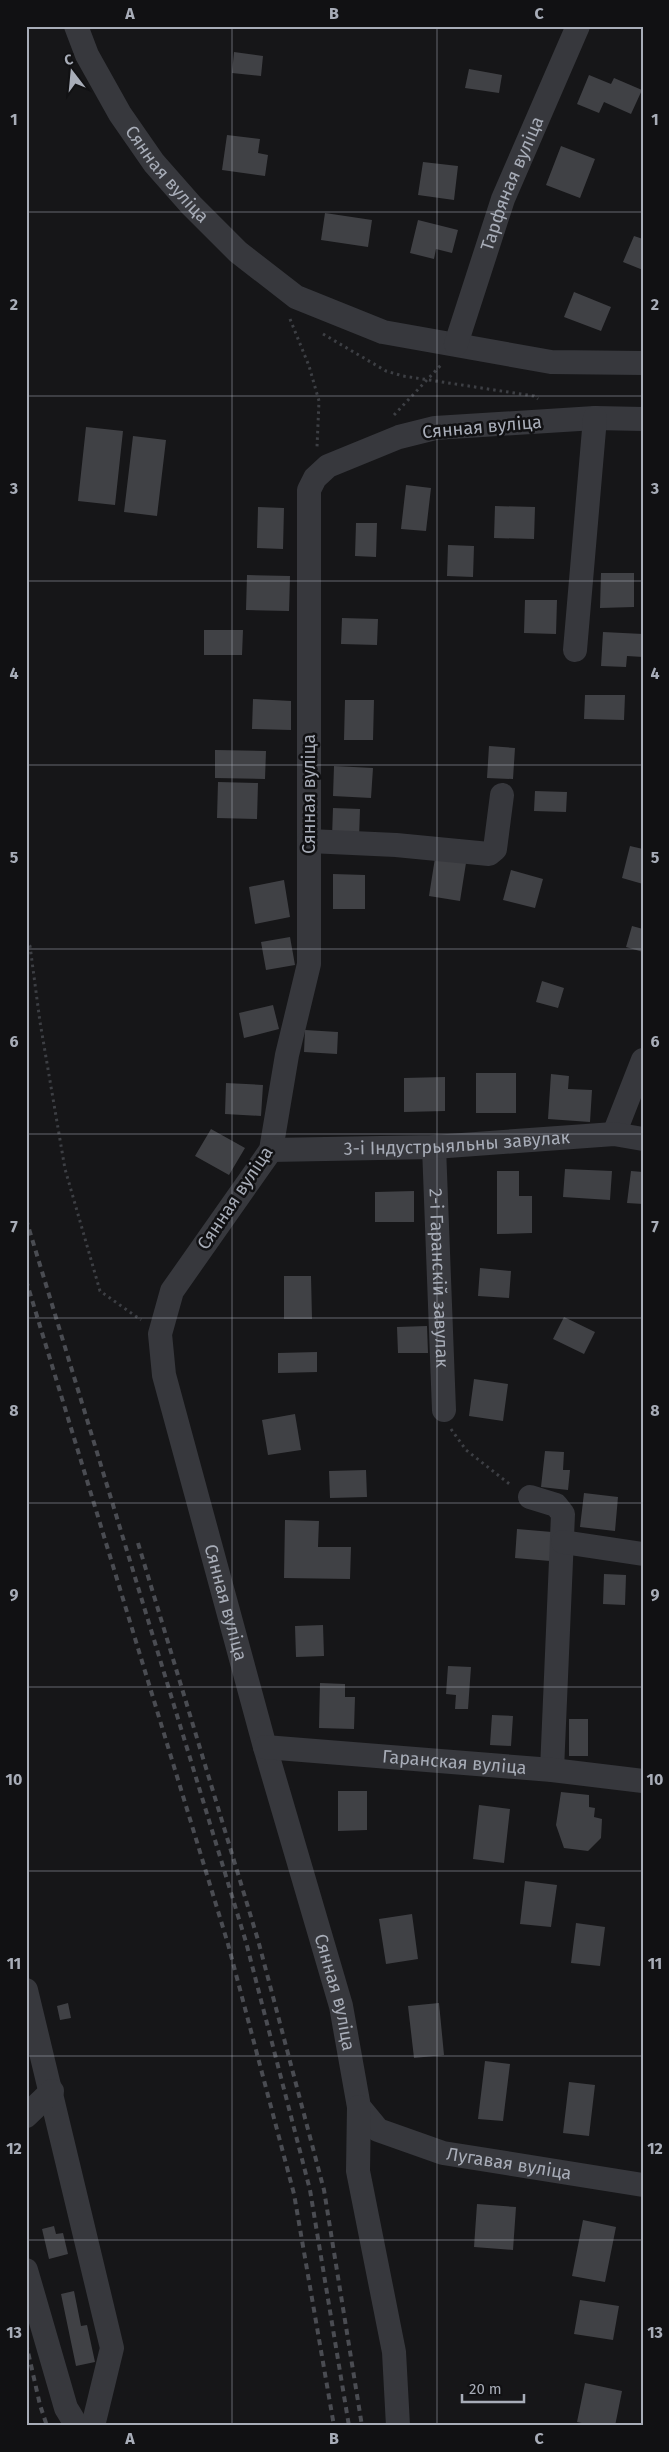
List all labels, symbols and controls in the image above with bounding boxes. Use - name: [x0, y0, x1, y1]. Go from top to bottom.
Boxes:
- text: A: [124, 4, 135, 23]
- text: B: [329, 4, 339, 23]
- text: C: [534, 4, 544, 23]
- north arrow: [48, 48, 98, 98]
- text: С: [62, 51, 75, 69]
- text: 1: [10, 110, 18, 129]
- text: 1: [651, 110, 659, 129]
- street label: Тарфяная вуліца: [476, 113, 549, 254]
- street label: Сянная вуліца: [120, 121, 213, 227]
- text: 2: [10, 295, 18, 314]
- text: 2: [651, 295, 659, 314]
- street label: Сянная вуліца: [421, 411, 543, 443]
- text: 3: [9, 479, 18, 498]
- text: 3: [650, 479, 659, 498]
- text: 4: [9, 664, 19, 683]
- text: 4: [650, 664, 660, 683]
- street label: Сянная вуліца: [298, 734, 320, 854]
- text: 5: [10, 848, 19, 867]
- text: 5: [651, 848, 660, 867]
- text: 6: [9, 1032, 19, 1051]
- text: 6: [650, 1032, 660, 1051]
- street label: 3-і Індустрыяльны завулак: [343, 1126, 571, 1160]
- street label: Сянная вуліца: [192, 1142, 278, 1254]
- street label: 2-і Гаранскій завулак: [425, 1188, 453, 1369]
- text: 7: [10, 1217, 18, 1236]
- text: 7: [651, 1217, 659, 1236]
- text: 8: [9, 1401, 19, 1420]
- text: 8: [650, 1401, 660, 1420]
- street label: Сянная вуліца: [199, 1542, 252, 1663]
- text: 9: [10, 1585, 19, 1604]
- text: 9: [651, 1585, 660, 1604]
- street label: Гаранская вуліца: [381, 1745, 527, 1779]
- text: 10: [6, 1770, 22, 1789]
- text: 10: [647, 1770, 663, 1789]
- street label: Сянная вуліца: [309, 1931, 360, 2052]
- text: 11: [7, 1954, 21, 1973]
- text: 11: [648, 1954, 662, 1973]
- text: 12: [6, 2139, 22, 2158]
- text: 12: [647, 2139, 663, 2158]
- street label: Лугавая вуліца: [445, 2143, 573, 2184]
- text: 13: [6, 2323, 22, 2342]
- text: 13: [647, 2323, 663, 2342]
- scale bar: [462, 2372, 524, 2404]
- text: 20 m: [469, 2380, 502, 2398]
- text: A: [124, 2429, 135, 2448]
- text: B: [329, 2429, 339, 2448]
- text: C: [534, 2429, 544, 2448]

